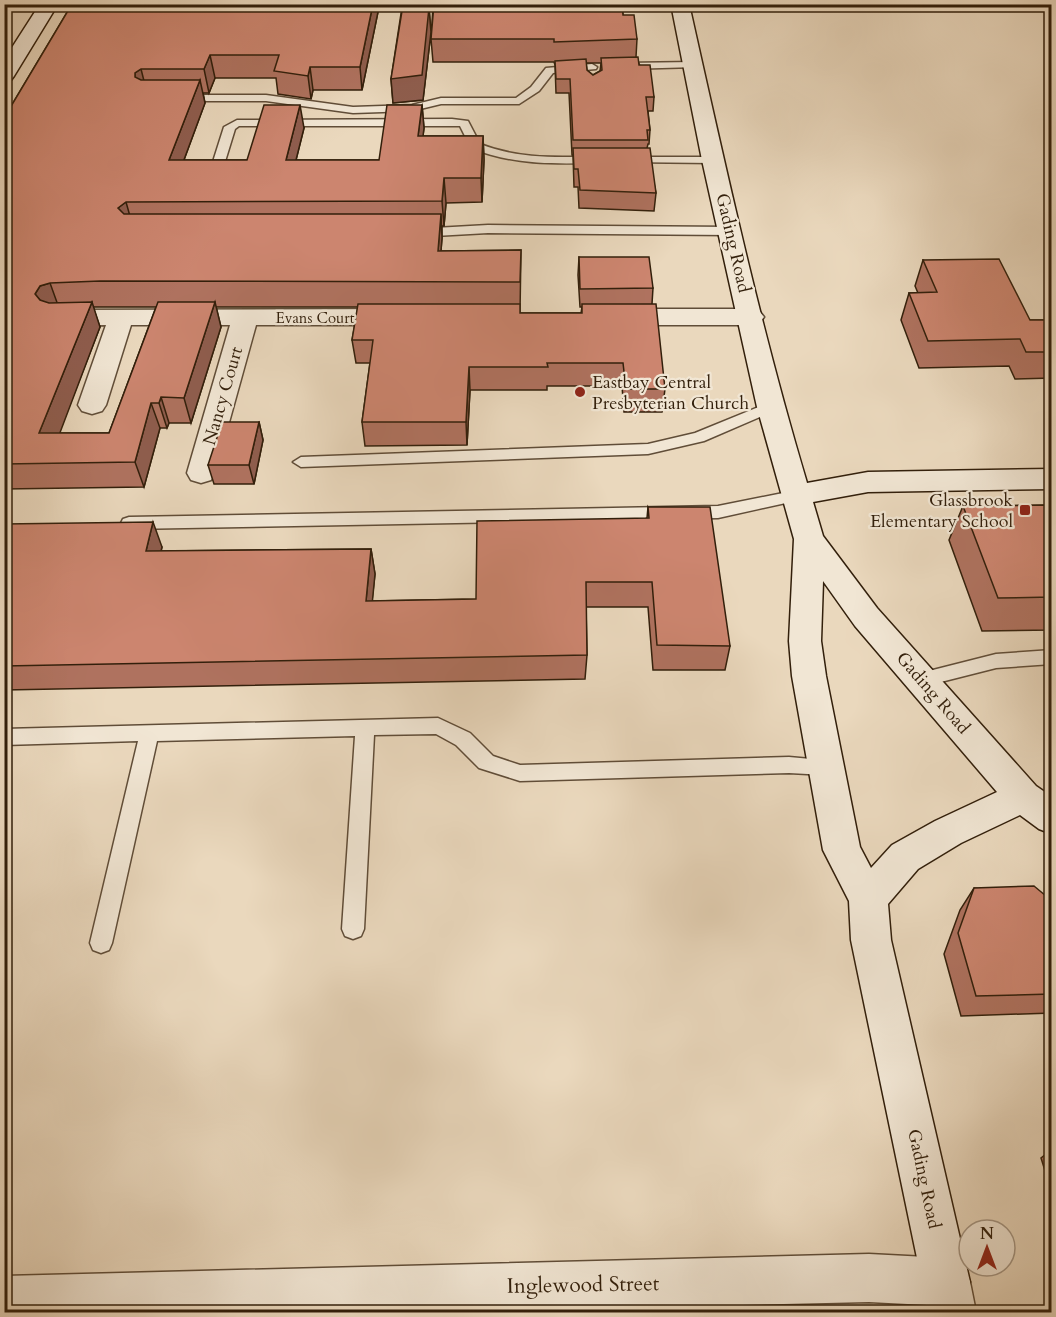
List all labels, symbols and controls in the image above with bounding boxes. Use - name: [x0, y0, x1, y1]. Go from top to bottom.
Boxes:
- street label: Gading Road: [709, 191, 757, 296]
- street label: Evans Court: [276, 308, 355, 328]
- street label: Nancy Court: [197, 343, 249, 448]
- place label: Eastbay Central Presbyterian Church: [592, 370, 749, 416]
- marker: Eastbay Central Presbyterian Church: [573, 385, 587, 399]
- place label: Glassbrook Elementary School: [870, 488, 1013, 534]
- marker: Glassbrook Elementary School: [1018, 503, 1032, 517]
- street label: Gading Road: [890, 647, 976, 740]
- street label: Gading Road: [901, 1127, 947, 1232]
- north arrow: [957, 1218, 1017, 1278]
- text: N: [980, 1223, 994, 1245]
- street label: Inglewood Street: [506, 1269, 660, 1301]

